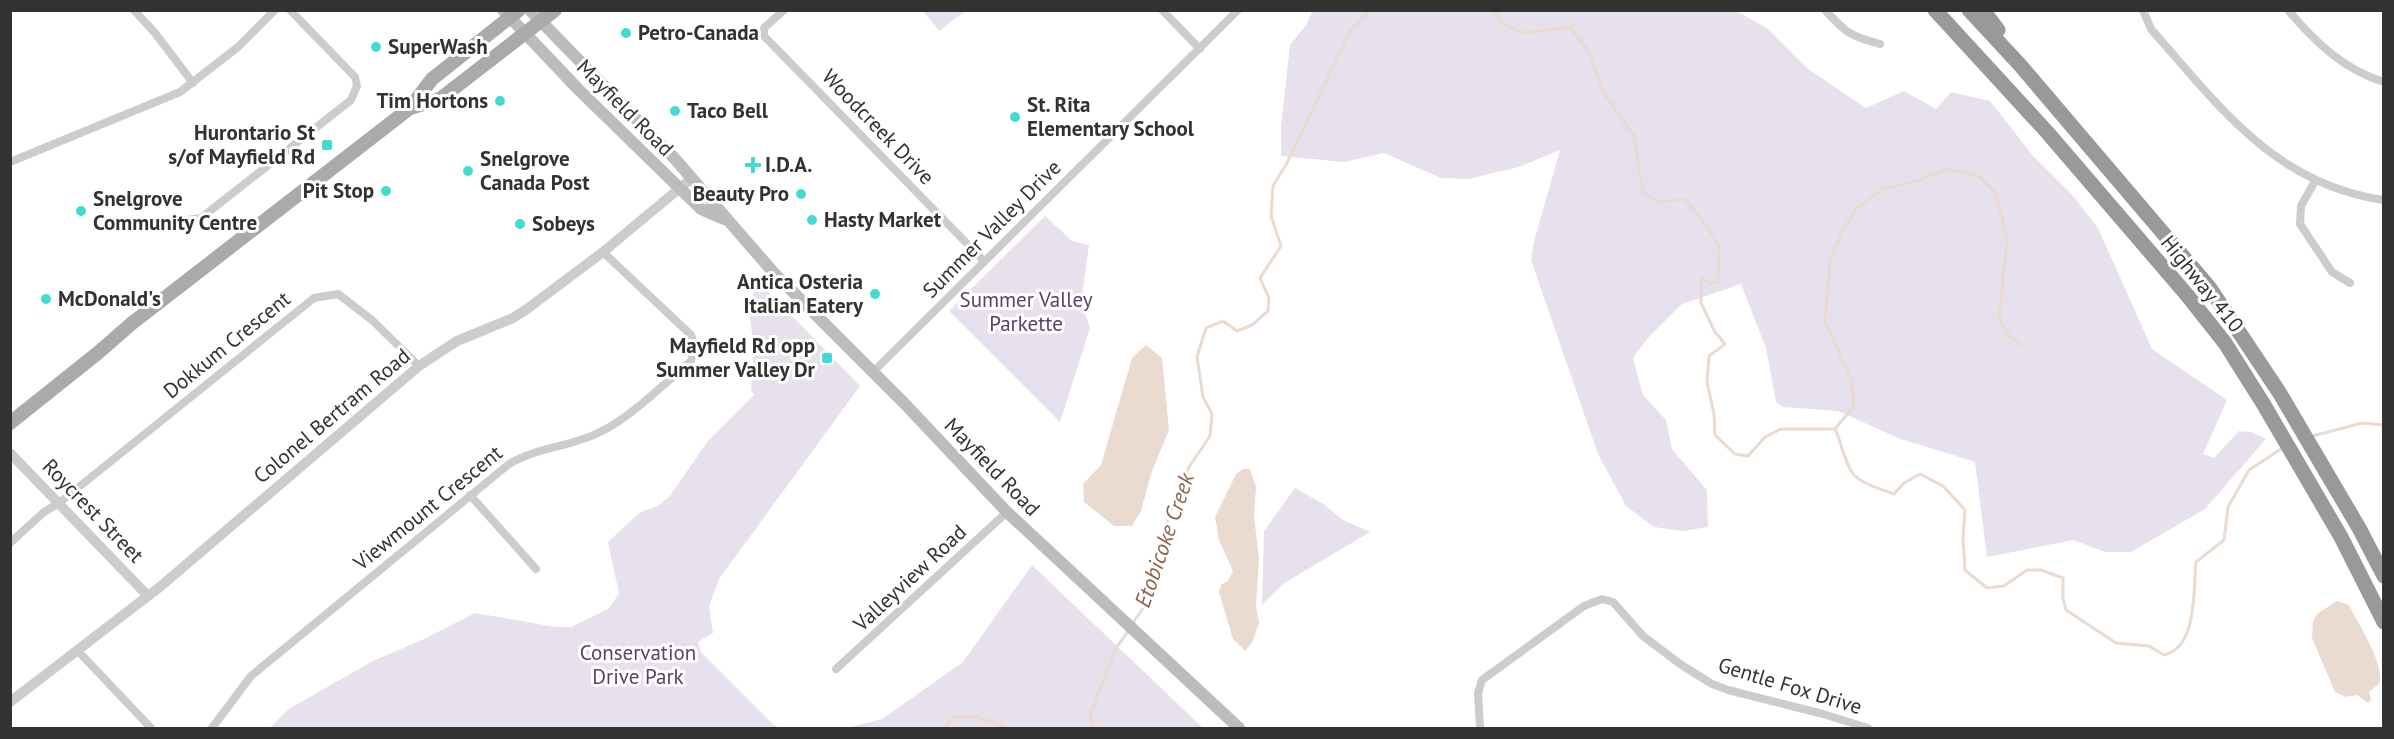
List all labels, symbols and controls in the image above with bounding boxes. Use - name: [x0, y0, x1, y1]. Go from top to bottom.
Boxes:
- place label: Petro-Canada: [638, 19, 759, 46]
- marker: Petro-Canada: [619, 26, 633, 40]
- place label: SuperWash: [388, 33, 488, 60]
- marker: SuperWash: [369, 40, 383, 54]
- street label: Mayfield Road: [571, 53, 680, 162]
- street label: Woodcreek Drive: [817, 63, 940, 190]
- place label: Tim Hortons: [376, 87, 488, 114]
- place label: St. Rita Elementary School: [1027, 91, 1195, 142]
- marker: Tim Hortons: [493, 94, 507, 108]
- place label: Taco Bell: [687, 97, 769, 124]
- marker: Taco Bell: [668, 104, 682, 118]
- marker: St. Rita Elementary School: [1008, 110, 1022, 124]
- place label: Hurontario St s/of Mayfield Rd: [168, 119, 316, 170]
- marker: Hurontario St s/of Mayfield Rd: [320, 138, 334, 152]
- place label: Snelgrove Canada Post: [480, 145, 590, 196]
- place label: I.D.A.: [765, 151, 812, 178]
- street label: Summer Valley Drive: [917, 154, 1067, 304]
- marker: I.D.A.: [746, 158, 760, 172]
- marker: Snelgrove Canada Post: [461, 164, 475, 178]
- place label: Pit Stop: [303, 177, 374, 204]
- place label: Beauty Pro: [693, 180, 789, 207]
- marker: Pit Stop: [379, 184, 393, 198]
- place label: Snelgrove Community Centre: [93, 185, 257, 236]
- marker: Beauty Pro: [794, 187, 808, 201]
- marker: Snelgrove Community Centre: [74, 204, 88, 218]
- place label: Hasty Market: [824, 206, 942, 233]
- place label: Sobeys: [532, 210, 595, 237]
- marker: Hasty Market: [805, 213, 819, 227]
- marker: Sobeys: [513, 217, 527, 231]
- street label: Highway 410: [2155, 230, 2250, 338]
- place label: Antica Osteria Italian Eatery: [737, 268, 864, 319]
- place label: McDonald's: [58, 285, 161, 312]
- street label: Dokkum Crescent: [158, 285, 296, 404]
- park label: Summer Valley Parkette: [960, 286, 1093, 337]
- marker: Antica Osteria Italian Eatery: [868, 287, 882, 301]
- marker: McDonald's: [39, 292, 53, 306]
- place label: Mayfield Rd opp Summer Valley Dr: [656, 332, 816, 383]
- street label: Colonel Bertram Road: [248, 342, 416, 489]
- marker: Mayfield Rd opp Summer Valley Dr: [820, 351, 834, 365]
- street label: Mayfield Road: [939, 412, 1046, 521]
- street label: Viewmount Crescent: [347, 439, 508, 577]
- street label: Roycrest Street: [37, 453, 150, 568]
- water label: Etobicoke Creek: [1128, 468, 1200, 611]
- street label: Valleyview Road: [847, 518, 972, 638]
- park label: Conservation Drive Park: [580, 639, 696, 690]
- street label: Gentle Fox Drive: [1715, 651, 1865, 720]

